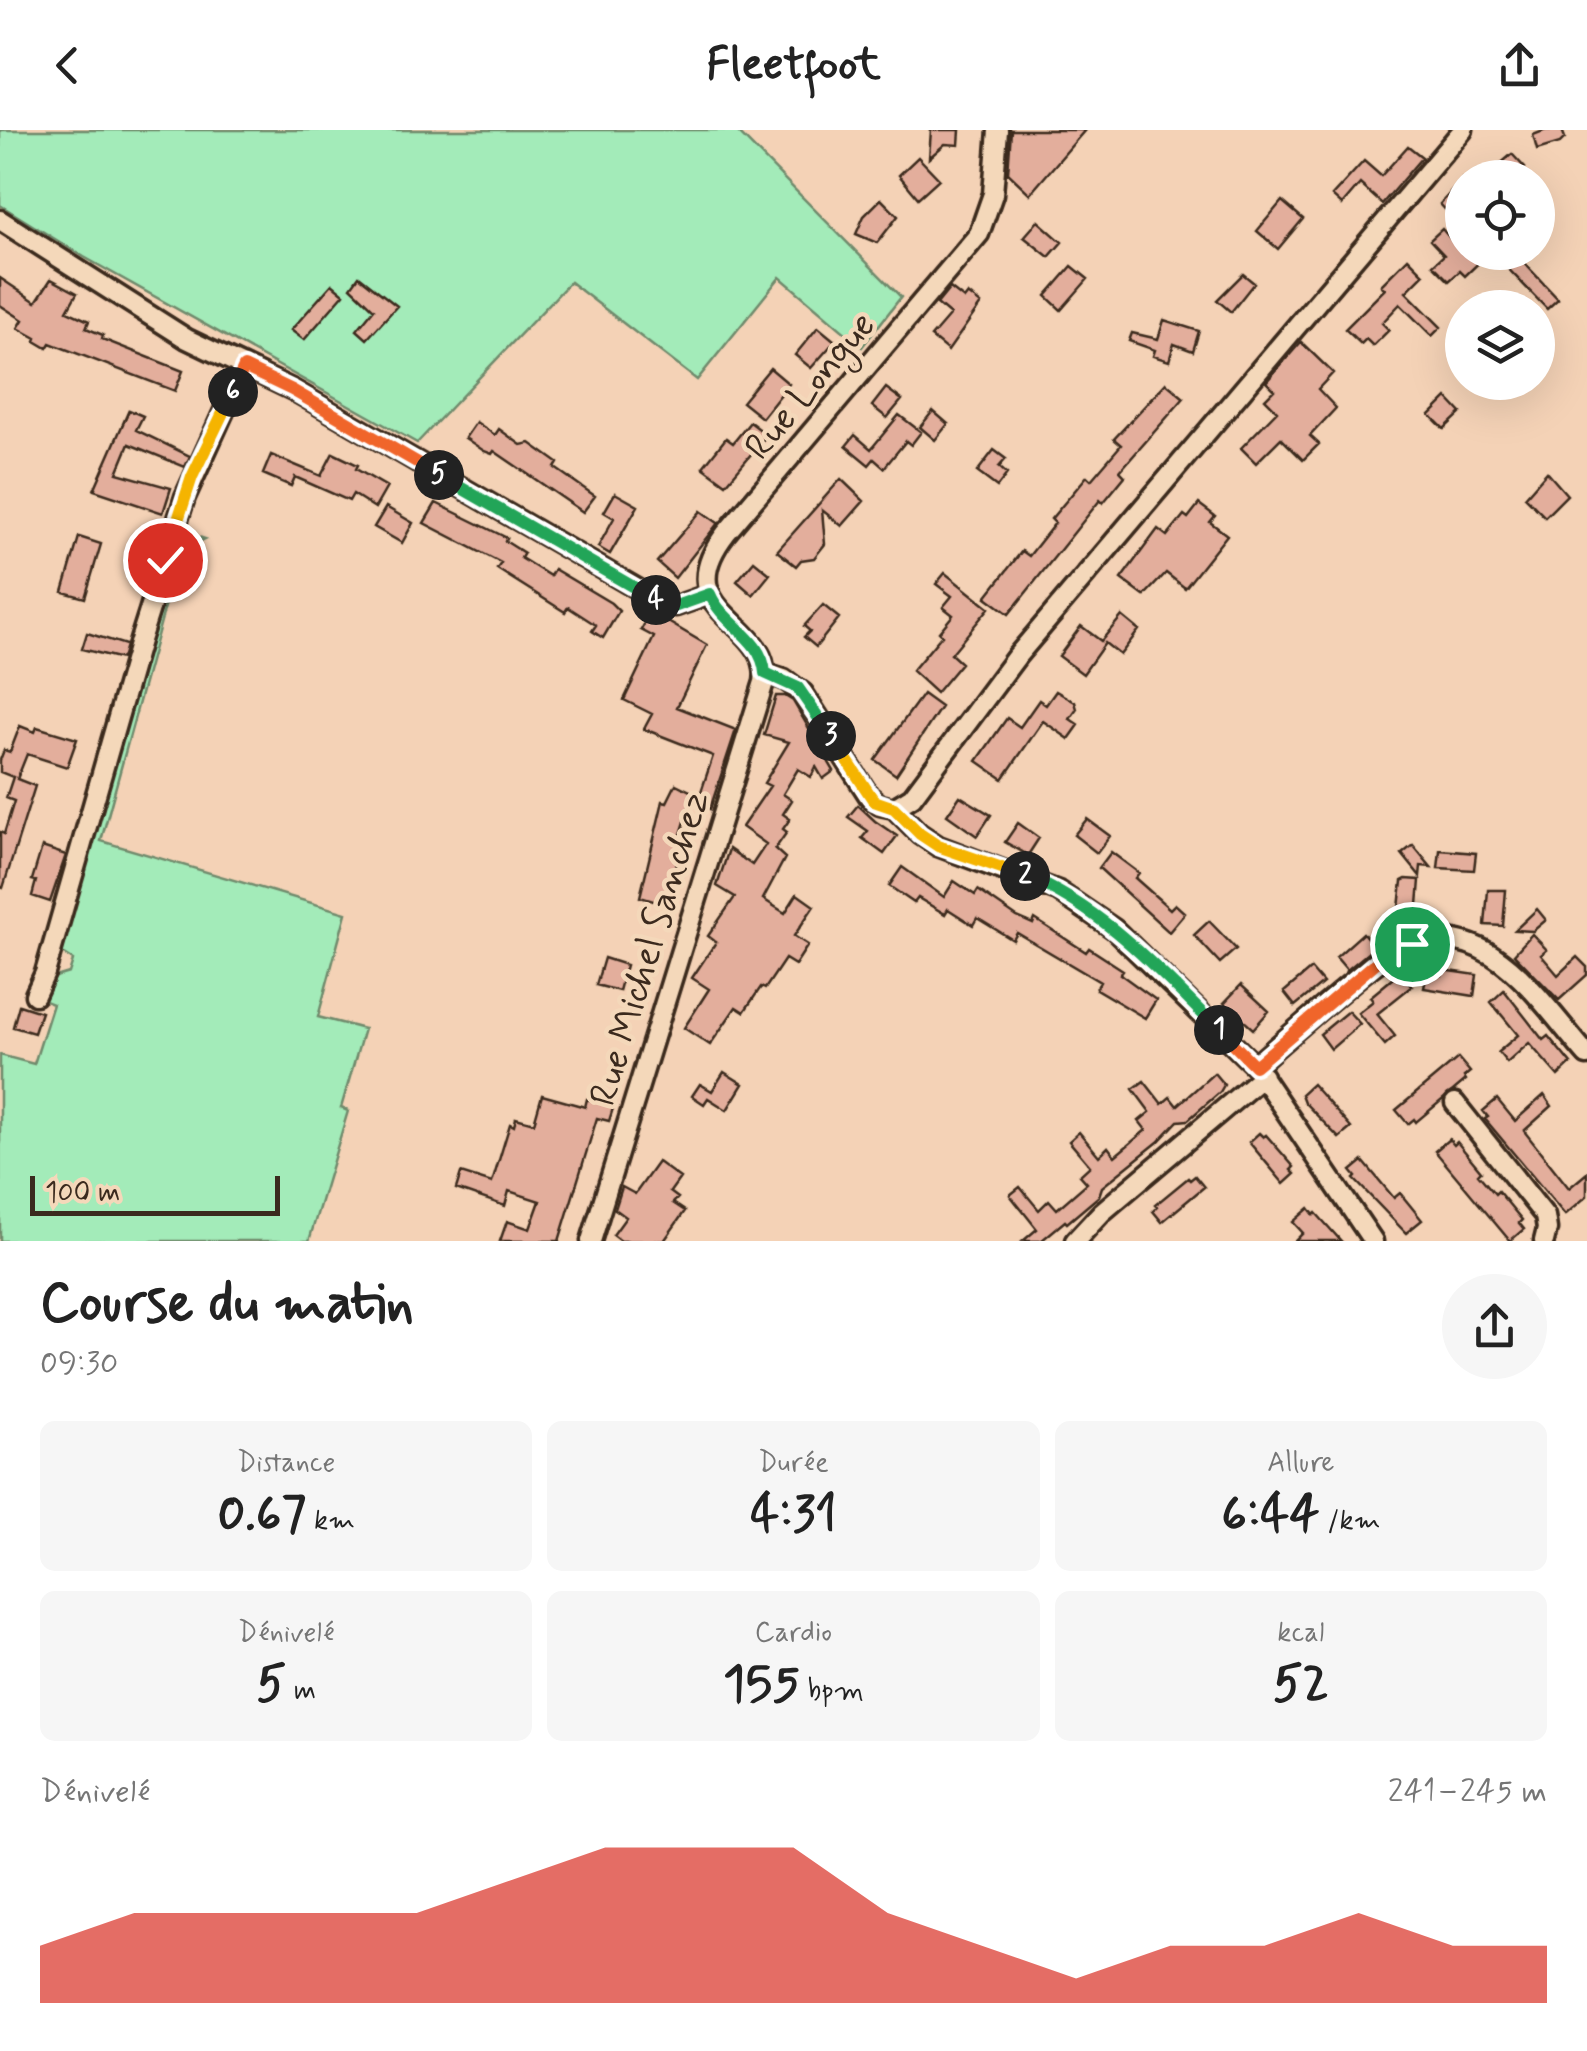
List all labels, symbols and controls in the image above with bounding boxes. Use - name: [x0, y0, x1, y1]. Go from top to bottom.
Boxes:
- text: Fleetfoot: [706, 36, 881, 95]
- icon: back: [40, 38, 95, 93]
- icon: share: [1492, 38, 1547, 93]
- map controls: [1445, 160, 1555, 400]
- button: locate: [1445, 160, 1555, 270]
- button: layers: [1445, 290, 1555, 400]
- street label: Rue Longue: [735, 302, 890, 473]
- pin: 6: [208, 367, 258, 417]
- text: 6: [226, 373, 240, 410]
- pin: 5: [414, 450, 464, 500]
- text: 5: [431, 456, 447, 493]
- pin: [123, 518, 208, 603]
- icon: check: [138, 533, 193, 588]
- pin: 4: [631, 575, 681, 625]
- text: 4: [648, 581, 664, 618]
- pin: 3: [806, 711, 856, 761]
- text: 3: [825, 717, 837, 754]
- street label: Rue Michel Sanchez: [579, 785, 722, 1112]
- pin: 2: [1000, 851, 1050, 901]
- text: 2: [1018, 857, 1032, 894]
- pin: [1370, 902, 1455, 987]
- icon: arrive: [1385, 917, 1440, 972]
- pin: 1: [1194, 1005, 1244, 1055]
- text: 1: [1213, 1011, 1225, 1048]
- scale bar: [30, 1171, 280, 1216]
- text: 100 m: [45, 1175, 120, 1212]
- text: Course du matin: [40, 1269, 414, 1341]
- button: share: [1442, 1274, 1547, 1379]
- text: 09:30: [40, 1343, 118, 1385]
- text: Distance: [237, 1445, 335, 1482]
- text: Durée: [758, 1445, 829, 1482]
- text: Allure: [1267, 1445, 1334, 1482]
- text: 0.67: [217, 1482, 307, 1548]
- text: 4:31: [750, 1482, 837, 1548]
- text: 6:44: [1221, 1482, 1320, 1548]
- text: km: [307, 1503, 355, 1540]
- text: /km: [1320, 1503, 1380, 1540]
- text: Dénivelé: [238, 1615, 334, 1652]
- text: Cardio: [755, 1615, 832, 1652]
- text: kcal: [1277, 1615, 1324, 1652]
- text: 5: [256, 1652, 286, 1718]
- text: 155: [723, 1652, 800, 1718]
- text: 52: [1273, 1652, 1329, 1718]
- text: m: [286, 1673, 316, 1710]
- text: bpm: [800, 1673, 864, 1710]
- text: Dénivelé: [40, 1771, 150, 1813]
- text: 241–245 m: [1388, 1771, 1547, 1813]

